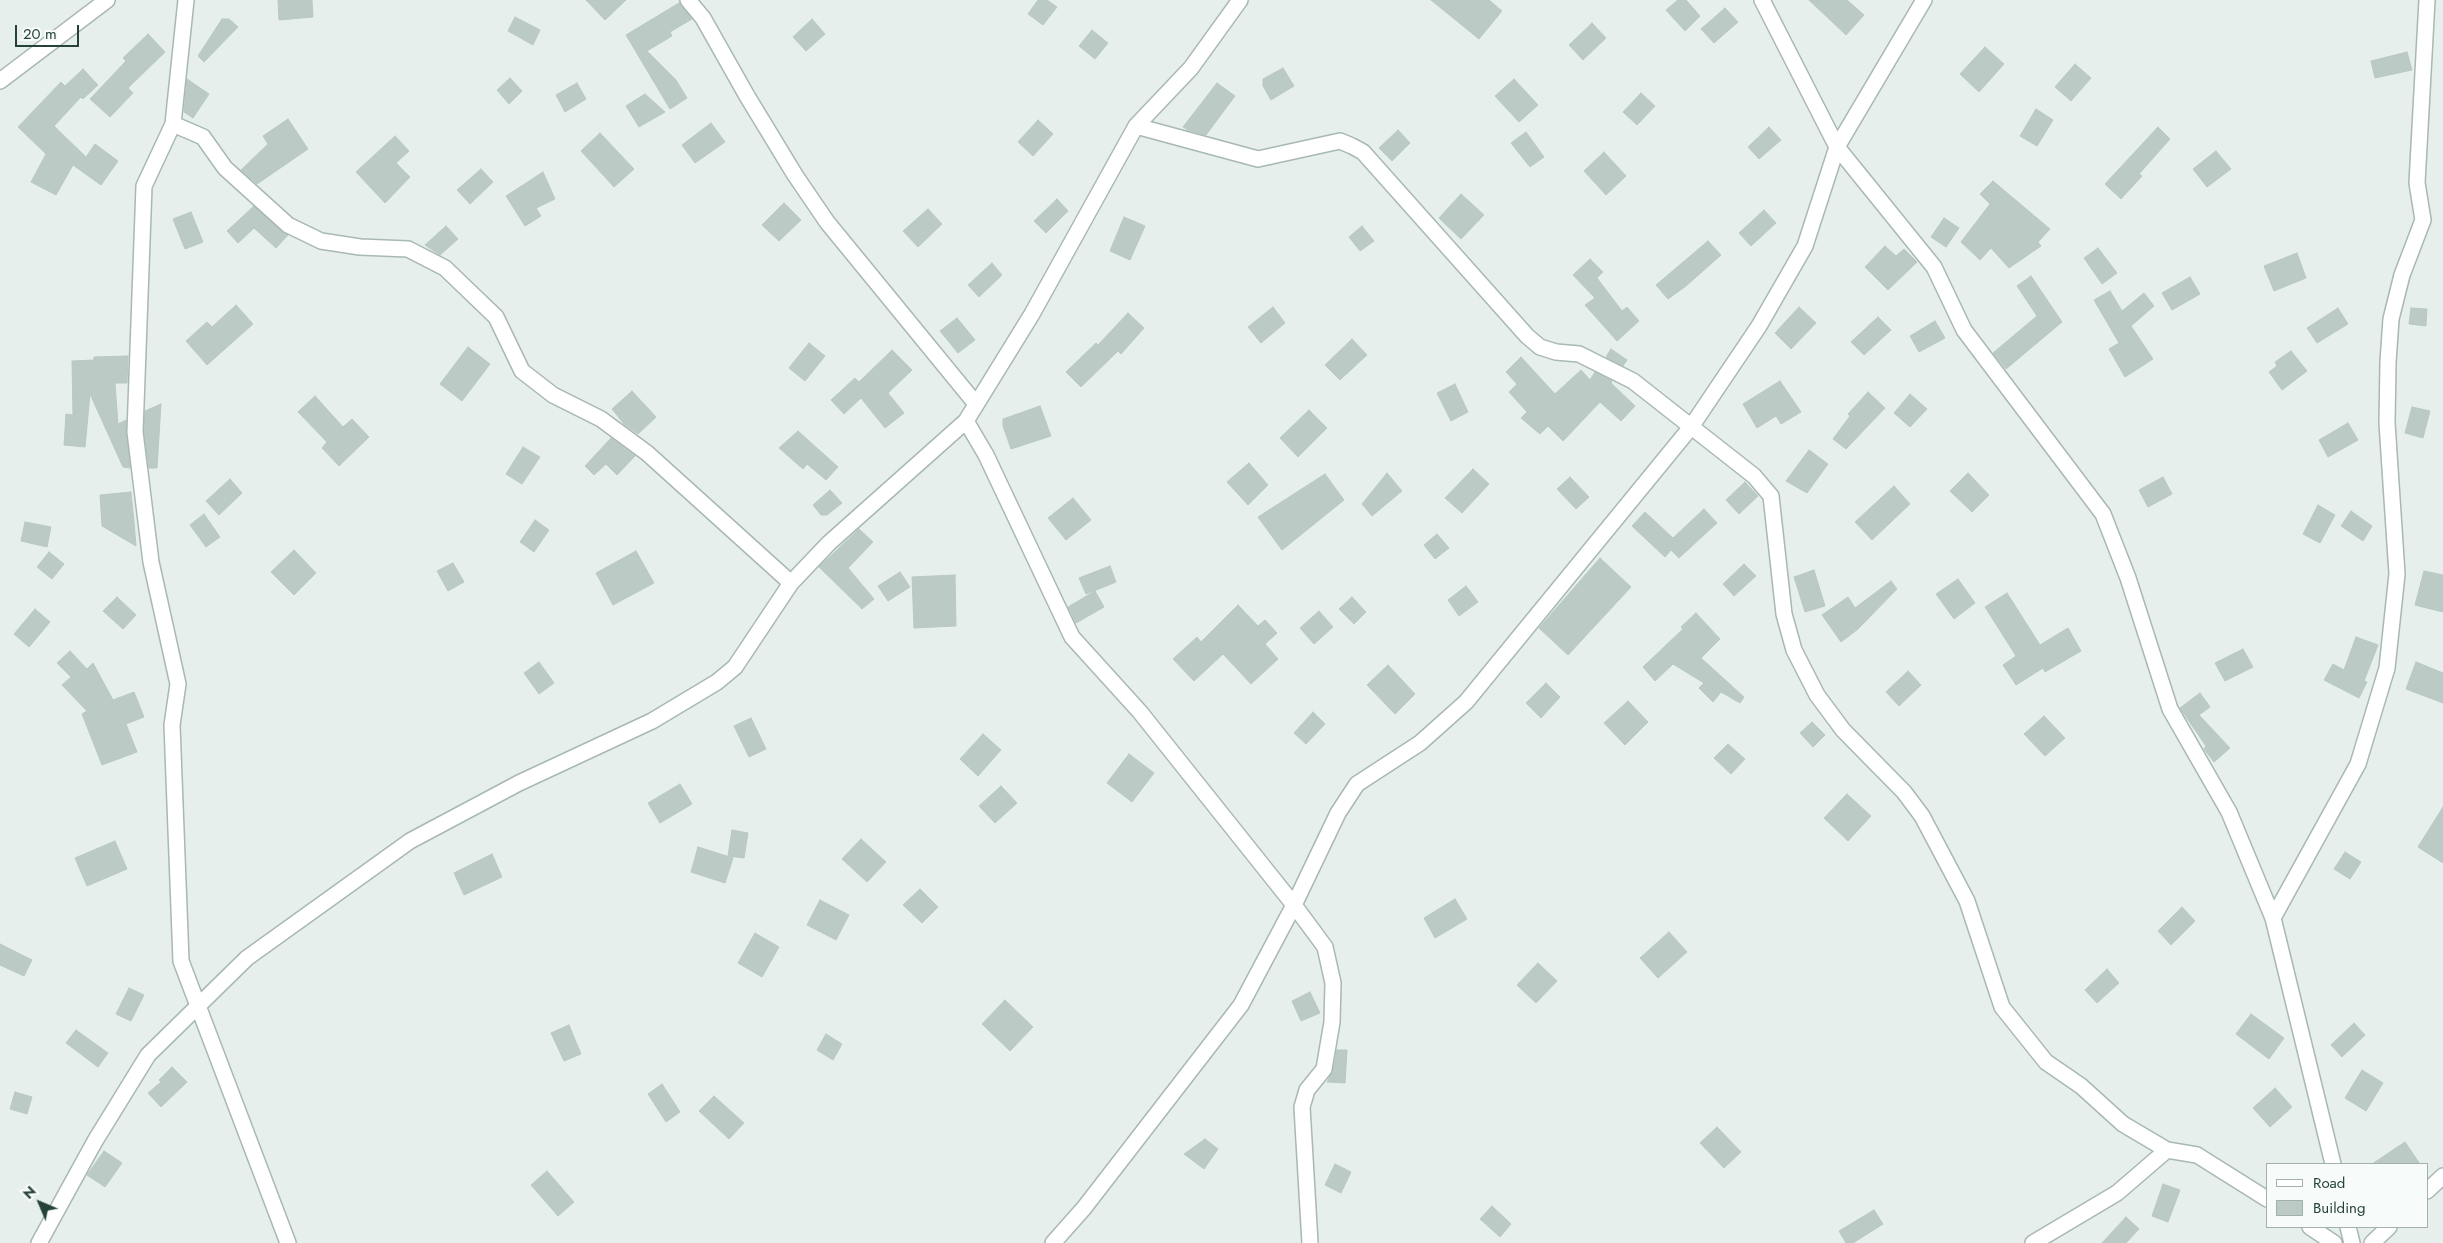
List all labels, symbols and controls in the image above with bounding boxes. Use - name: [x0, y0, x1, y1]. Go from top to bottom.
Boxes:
- scale bar: [18, 15, 81, 47]
- text: 20 m: [23, 23, 57, 45]
- legend: [2266, 1163, 2428, 1228]
- text: Road: [2313, 1172, 2345, 1194]
- north arrow: [15, 1178, 65, 1228]
- text: N: [18, 1181, 40, 1203]
- text: Building: [2313, 1197, 2365, 1219]

